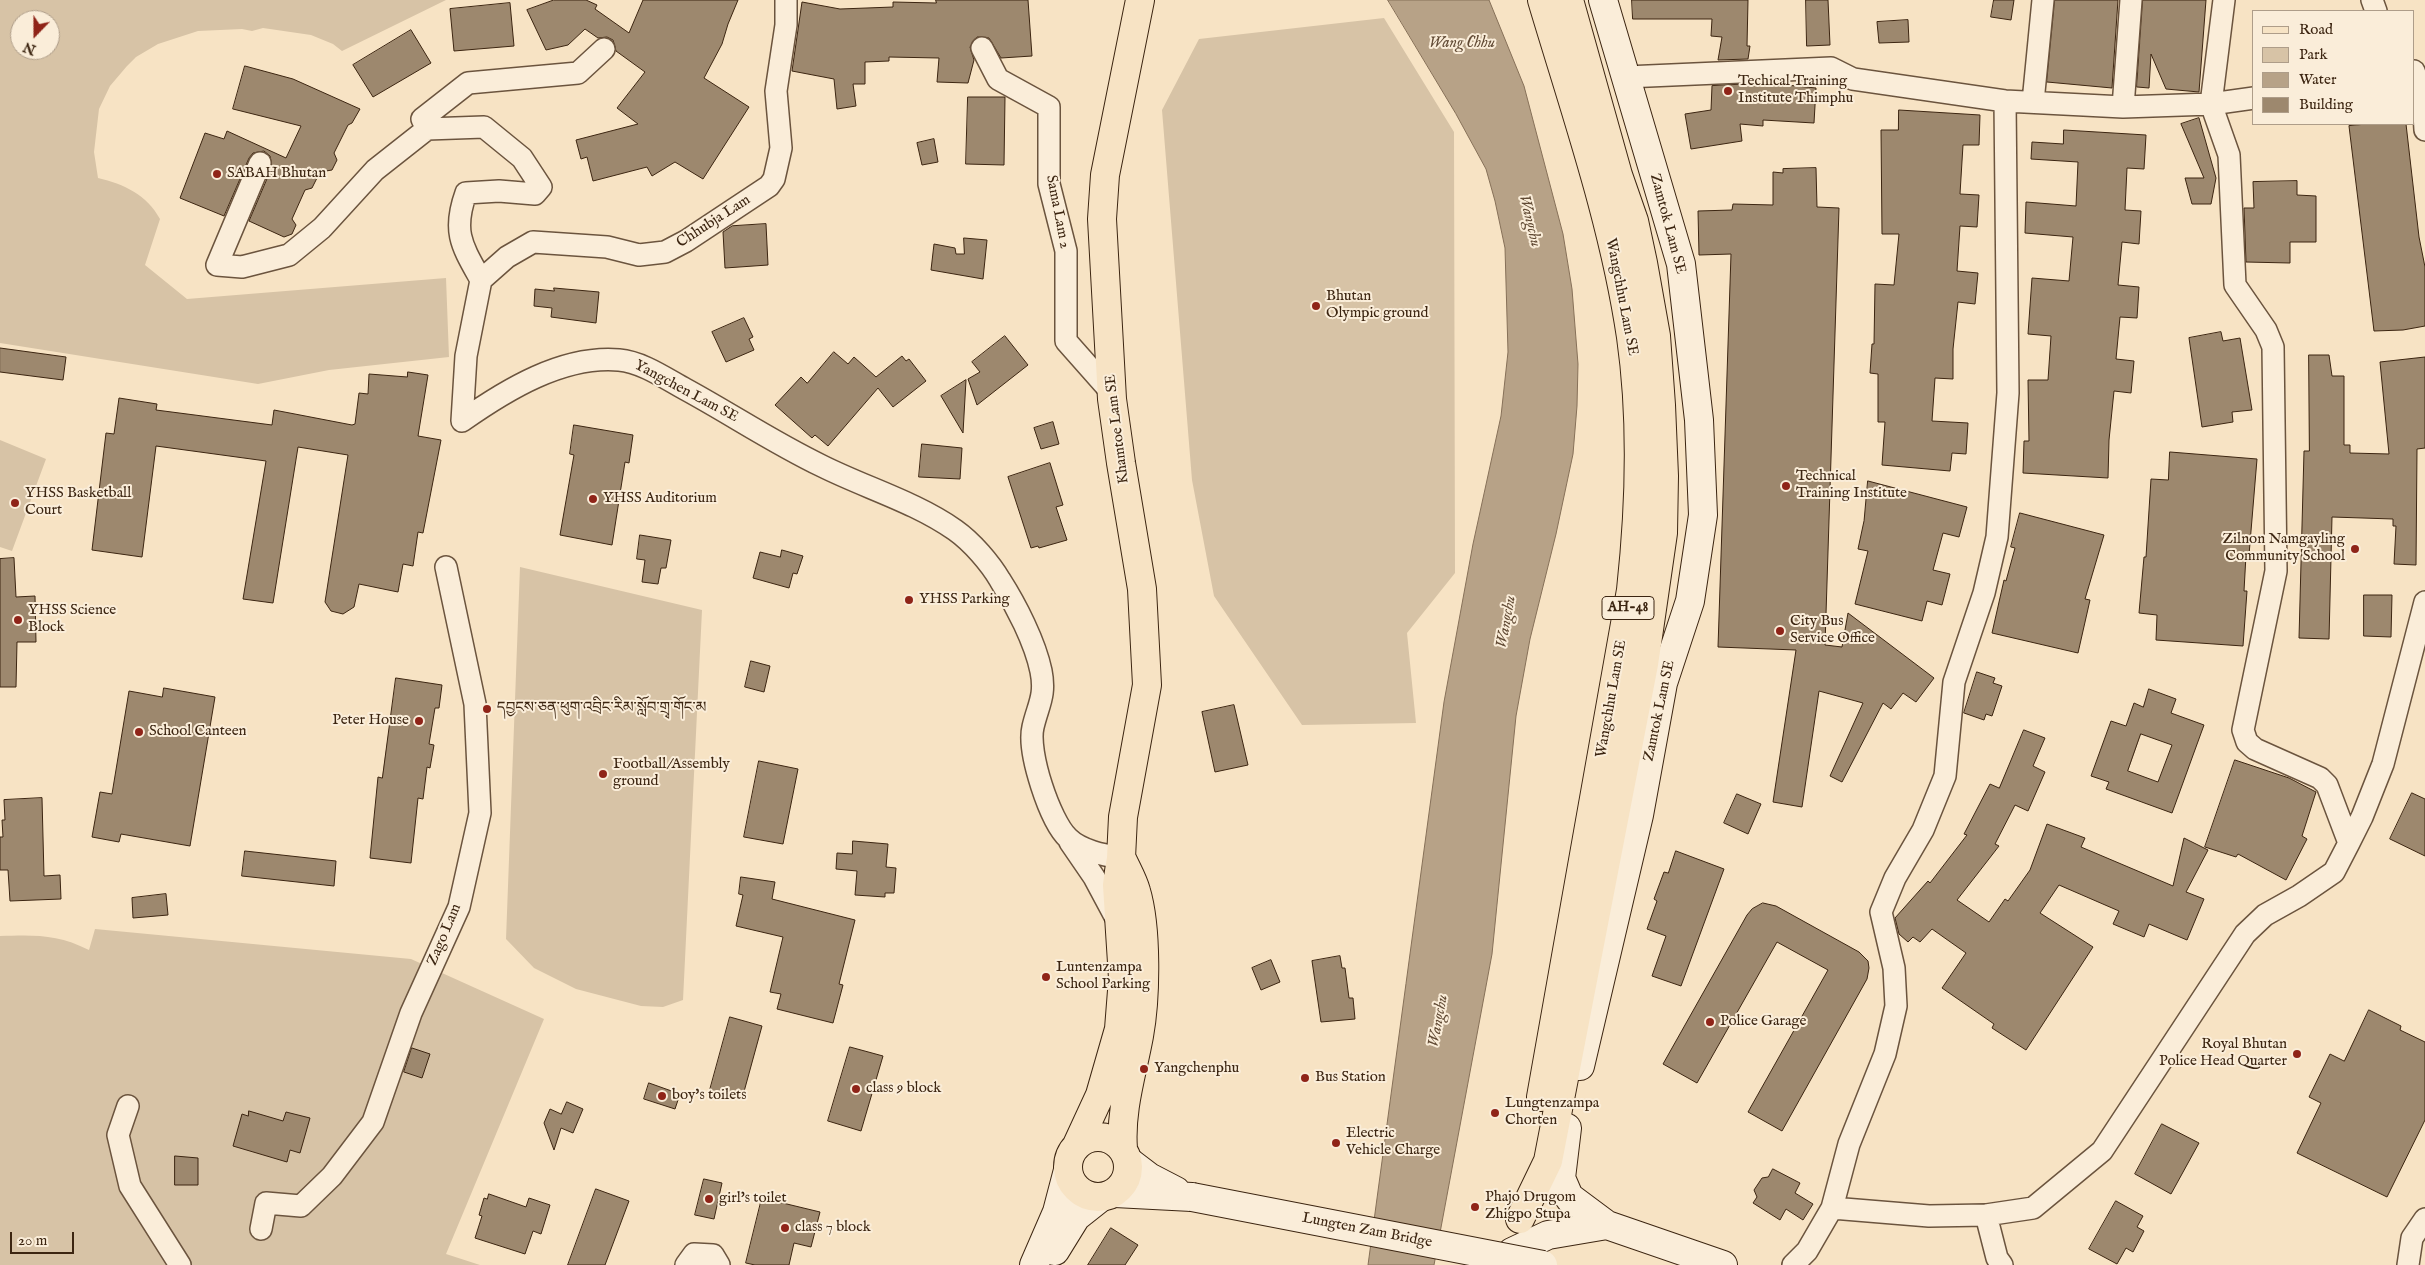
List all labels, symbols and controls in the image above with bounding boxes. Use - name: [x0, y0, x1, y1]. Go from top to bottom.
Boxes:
- north arrow: [10, 10, 60, 60]
- legend: [2252, 10, 2415, 125]
- text: Road: [2299, 20, 2333, 39]
- water label: Wang Chhu: [1429, 34, 1495, 54]
- text: N: [21, 37, 39, 59]
- text: Park: [2299, 45, 2328, 64]
- text: Water: [2299, 70, 2336, 89]
- place label: Techical Training Institute Thimphu: [1738, 73, 1853, 108]
- marker: Techical Training Institute Thimphu: [1722, 85, 1734, 97]
- text: Building: [2299, 95, 2353, 114]
- place label: SABAH Bhutan: [227, 165, 326, 183]
- marker: SABAH Bhutan: [211, 168, 223, 180]
- street label: Zamtok Lam SE: [1645, 172, 1689, 276]
- street label: Sama Lam 2: [1041, 174, 1073, 250]
- street label: Chhubja Lam: [674, 191, 754, 253]
- water label: Wangchu: [1513, 193, 1545, 249]
- street label: Wangchhu Lam SE: [1601, 237, 1641, 357]
- place label: Bhutan Olympic ground: [1326, 288, 1429, 323]
- marker: Bhutan Olympic ground: [1310, 300, 1322, 312]
- street label: Yangchen Lam SE: [631, 357, 741, 427]
- street label: Khamtoe Lam SE: [1102, 373, 1134, 485]
- place label: Technical Training Institute: [1796, 468, 1907, 503]
- marker: Technical Training Institute: [1780, 480, 1792, 492]
- place label: YHSS Basketball Court: [25, 485, 131, 520]
- place label: YHSS Auditorium: [603, 490, 717, 508]
- marker: YHSS Auditorium: [587, 493, 599, 505]
- marker: YHSS Basketball Court: [9, 497, 21, 509]
- place label: Zilnon Namgayling Community School: [2222, 531, 2345, 566]
- marker: Zilnon Namgayling Community School: [2349, 543, 2361, 555]
- place label: YHSS Parking: [919, 591, 1010, 609]
- marker: YHSS Parking: [903, 594, 915, 606]
- water label: Wangchu: [1493, 594, 1521, 650]
- road number: AH-48: [1602, 596, 1654, 620]
- place label: YHSS Science Block: [28, 602, 116, 637]
- place label: City Bus Service Office: [1790, 613, 1875, 648]
- marker: YHSS Science Block: [12, 614, 24, 626]
- marker: City Bus Service Office: [1774, 625, 1786, 637]
- street label: Wangchhu Lam SE: [1593, 639, 1631, 759]
- street label: Zamtok Lam SE: [1640, 659, 1680, 763]
- place label: དབྱངས་ཅན་ཕུག་འབྲིང་རིམ་སློབ་གྲྭ་གོང་མ: [497, 700, 706, 718]
- marker: དབྱངས་ཅན་ཕུག་འབྲིང་རིམ་སློབ་གྲྭ་གོང་མ: [481, 703, 493, 715]
- place label: Peter House: [332, 712, 409, 730]
- marker: Peter House: [413, 715, 425, 727]
- place label: School Canteen: [149, 723, 247, 741]
- marker: School Canteen: [133, 726, 145, 738]
- place label: Football/Assembly ground: [613, 756, 730, 791]
- marker: Football/Assembly ground: [597, 768, 609, 780]
- street label: Zago Lam: [424, 901, 466, 969]
- place label: Luntenzampa School Parking: [1056, 959, 1150, 994]
- marker: Luntenzampa School Parking: [1040, 971, 1052, 983]
- water label: Wangchu: [1425, 993, 1453, 1049]
- place label: Police Garage: [1720, 1013, 1806, 1031]
- marker: Police Garage: [1704, 1016, 1716, 1028]
- place label: Royal Bhutan Police Head Quarter: [2159, 1036, 2287, 1071]
- marker: Royal Bhutan Police Head Quarter: [2291, 1048, 2303, 1060]
- place label: Yangchenphu: [1154, 1060, 1239, 1078]
- marker: Yangchenphu: [1138, 1063, 1150, 1075]
- place label: Bus Station: [1315, 1069, 1386, 1087]
- marker: Bus Station: [1299, 1072, 1311, 1084]
- place label: class 9 block: [866, 1080, 941, 1098]
- marker: class 9 block: [850, 1083, 862, 1095]
- place label: boy's toilets: [672, 1087, 746, 1105]
- marker: boy's toilets: [656, 1090, 668, 1102]
- place label: Lungtenzampa Chorten: [1505, 1095, 1599, 1130]
- marker: Lungtenzampa Chorten: [1489, 1107, 1501, 1119]
- place label: Electric Vehicle Charge: [1346, 1125, 1440, 1160]
- marker: Electric Vehicle Charge: [1330, 1137, 1342, 1149]
- place label: Phajo Drugom Zhigpo Stupa: [1485, 1189, 1576, 1224]
- place label: girl's toilet: [719, 1190, 787, 1208]
- marker: girl's toilet: [703, 1193, 715, 1205]
- marker: Phajo Drugom Zhigpo Stupa: [1469, 1201, 1481, 1213]
- street label: Lungten Zam Bridge: [1300, 1210, 1434, 1252]
- place label: class 7 block: [795, 1219, 871, 1237]
- scale bar: [12, 1222, 76, 1254]
- marker: class 7 block: [779, 1222, 791, 1234]
- text: 20 m: [18, 1231, 47, 1250]

